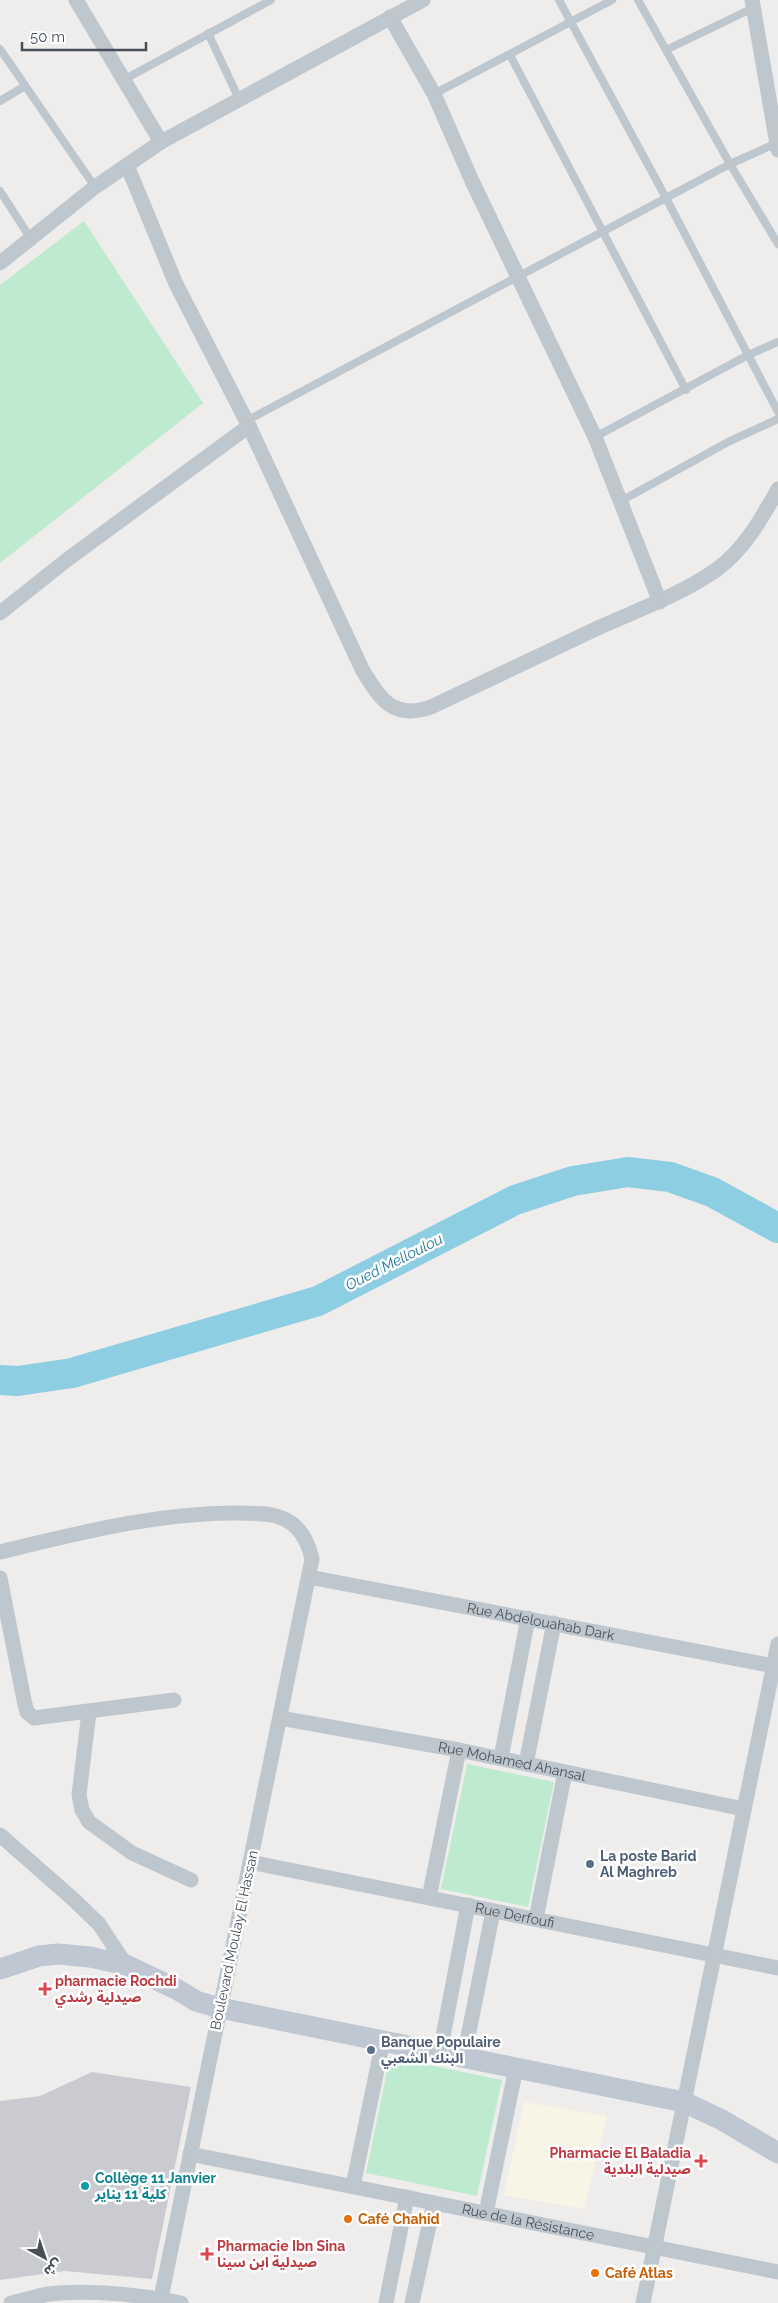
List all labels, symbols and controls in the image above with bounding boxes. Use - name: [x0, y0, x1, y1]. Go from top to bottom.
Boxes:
- scale bar: [22, 20, 146, 52]
- text: 50 m: [30, 28, 65, 46]
- water label: Oued Melloulou: [342, 1230, 446, 1294]
- street label: Rue Abdelouahab Dark: [466, 1599, 616, 1643]
- street label: Rue Mohamed Ahansal: [437, 1738, 587, 1784]
- place label: La poste Barid Al Maghreb: [600, 1848, 696, 1880]
- street label: Boulevard Moulay El Hassan: [207, 1849, 261, 2031]
- marker: La poste Barid Al Maghreb: [584, 1858, 596, 1870]
- street label: Rue Derfoufi: [474, 1899, 556, 1931]
- place label: pharmacie Rochdi صيدلية رشدي: [55, 1973, 177, 2008]
- marker: pharmacie Rochdi صيدلية رشدي: [39, 1983, 51, 1995]
- place label: Banque Populaire البنك الشعبي: [381, 2034, 501, 2069]
- marker: Banque Populaire البنك الشعبي: [365, 2044, 377, 2056]
- place label: Pharmacie El Baladia صيدلية البلدية: [550, 2145, 691, 2177]
- marker: Pharmacie El Baladia صيدلية البلدية: [695, 2155, 707, 2167]
- place label: Collège 11 Janvier كلية 11 يناير: [94, 2170, 217, 2203]
- marker: Collège 11 Janvier كلية 11 يناير: [79, 2180, 91, 2192]
- street label: Rue de la Résistance: [461, 2201, 596, 2243]
- place label: Café Chahid: [358, 2211, 440, 2227]
- marker: Café Chahid: [342, 2213, 354, 2225]
- north arrow: [20, 2233, 70, 2283]
- place label: Pharmacie Ibn Sina صيدلية ابن سينا: [217, 2238, 345, 2270]
- marker: Pharmacie Ibn Sina صيدلية ابن سينا: [201, 2248, 213, 2260]
- text: ش: [41, 2256, 66, 2280]
- place label: Café Atlas: [605, 2265, 673, 2281]
- marker: Café Atlas: [589, 2267, 601, 2279]

